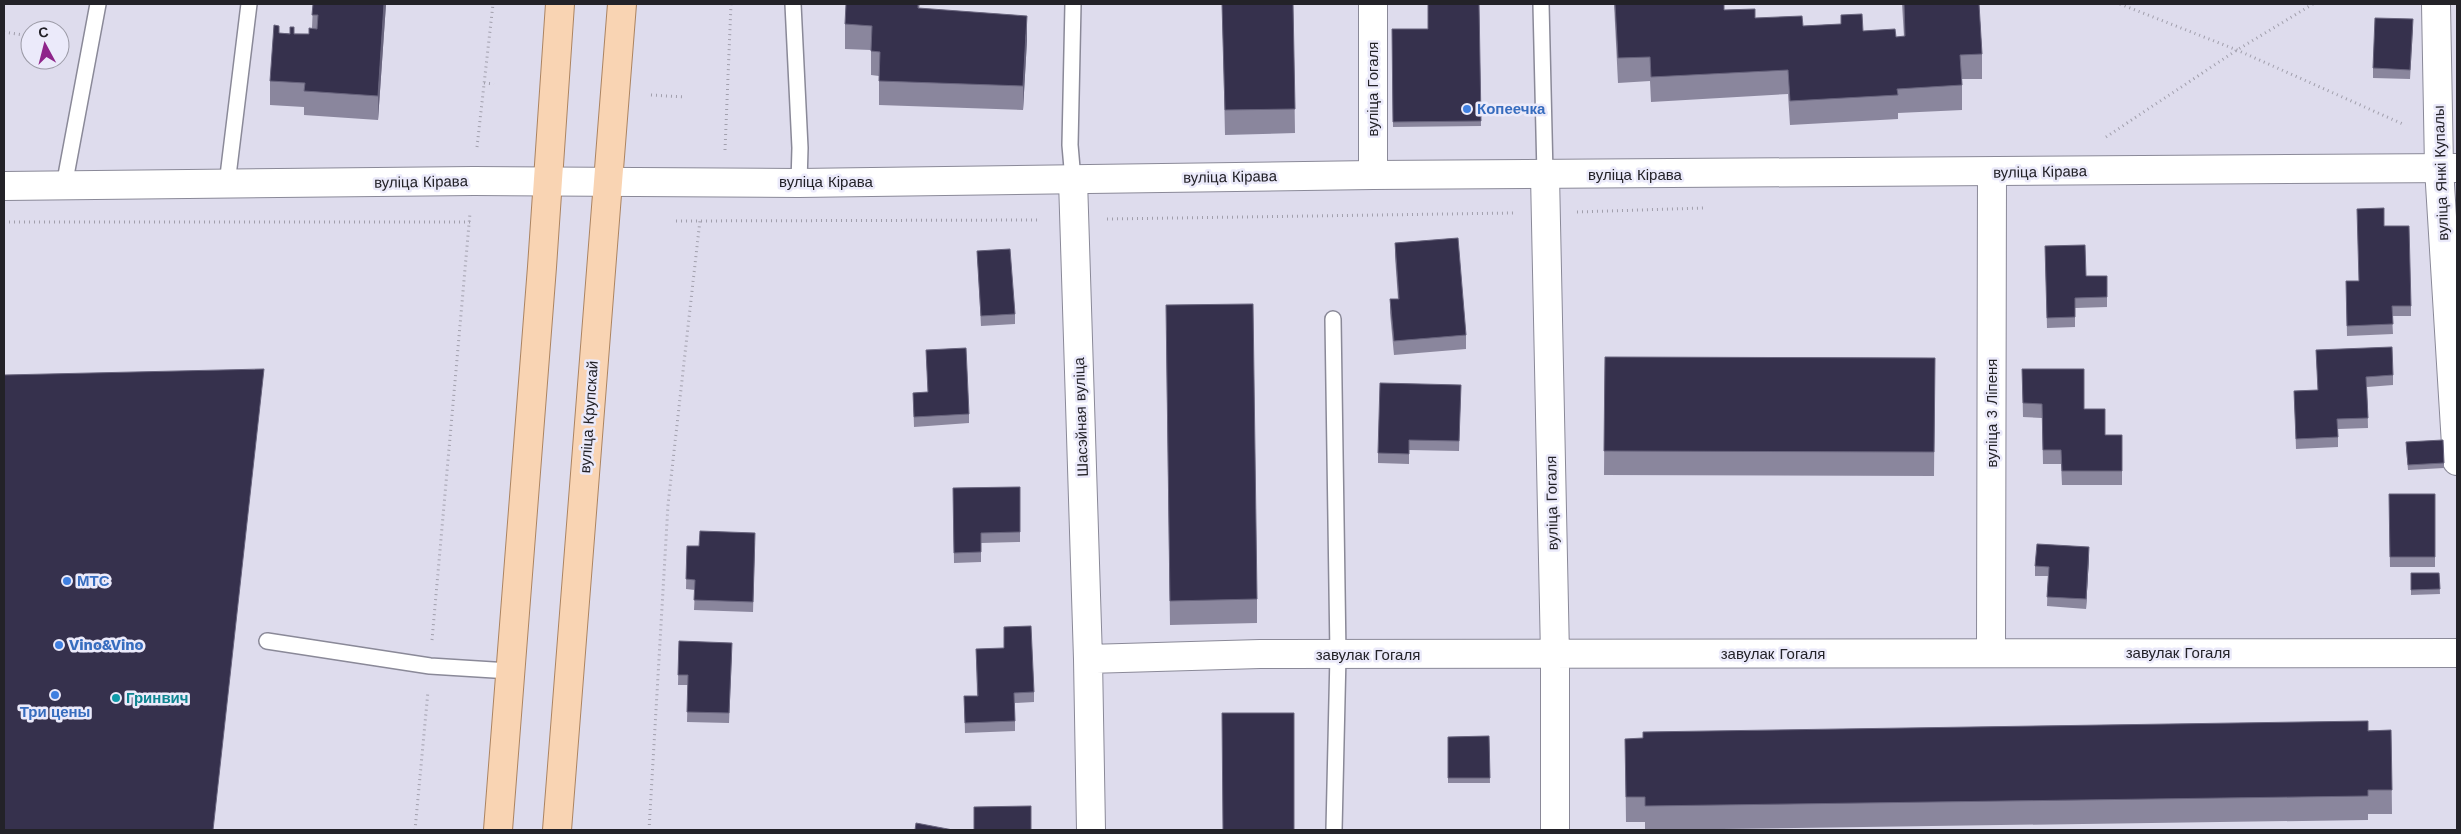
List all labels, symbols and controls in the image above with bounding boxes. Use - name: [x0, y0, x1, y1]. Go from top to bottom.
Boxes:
- north arrow: [20, 20, 70, 70]
- text: С: [37, 24, 49, 41]
- street label: вуліца Гогаля: [1364, 42, 1382, 136]
- place label: Копеечка: [1477, 100, 1546, 118]
- marker: Копеечка: [1461, 103, 1473, 115]
- street label: вуліца Янкі Купалы: [2430, 105, 2452, 241]
- street label: вуліца Кірава: [1993, 162, 2088, 182]
- street label: вуліца Кірава: [1588, 166, 1683, 184]
- street label: вуліца Кірава: [1183, 167, 1278, 187]
- street label: вуліца Кірава: [374, 172, 469, 192]
- street label: вуліца Кірава: [779, 173, 874, 191]
- street label: Шасэйная вуліца: [1070, 356, 1092, 477]
- street label: вуліца 3 Ліпеня: [1983, 359, 2001, 467]
- street label: вуліца Крупскай: [576, 360, 602, 474]
- street label: вуліца Гогаля: [1542, 455, 1562, 551]
- place label: МТС: [77, 572, 110, 590]
- marker: МТС: [61, 575, 73, 587]
- place label: Vino&Vino: [69, 636, 144, 654]
- marker: Vino&Vino: [53, 639, 65, 651]
- street label: завулак Гогаля: [2126, 644, 2230, 662]
- street label: завулак Гогаля: [1721, 645, 1825, 663]
- street label: завулак Гогаля: [1316, 646, 1420, 664]
- marker: Три цены: [49, 689, 61, 701]
- place label: Гринвич: [126, 689, 189, 707]
- marker: Гринвич: [110, 692, 122, 704]
- place label: Три цены: [20, 703, 90, 721]

